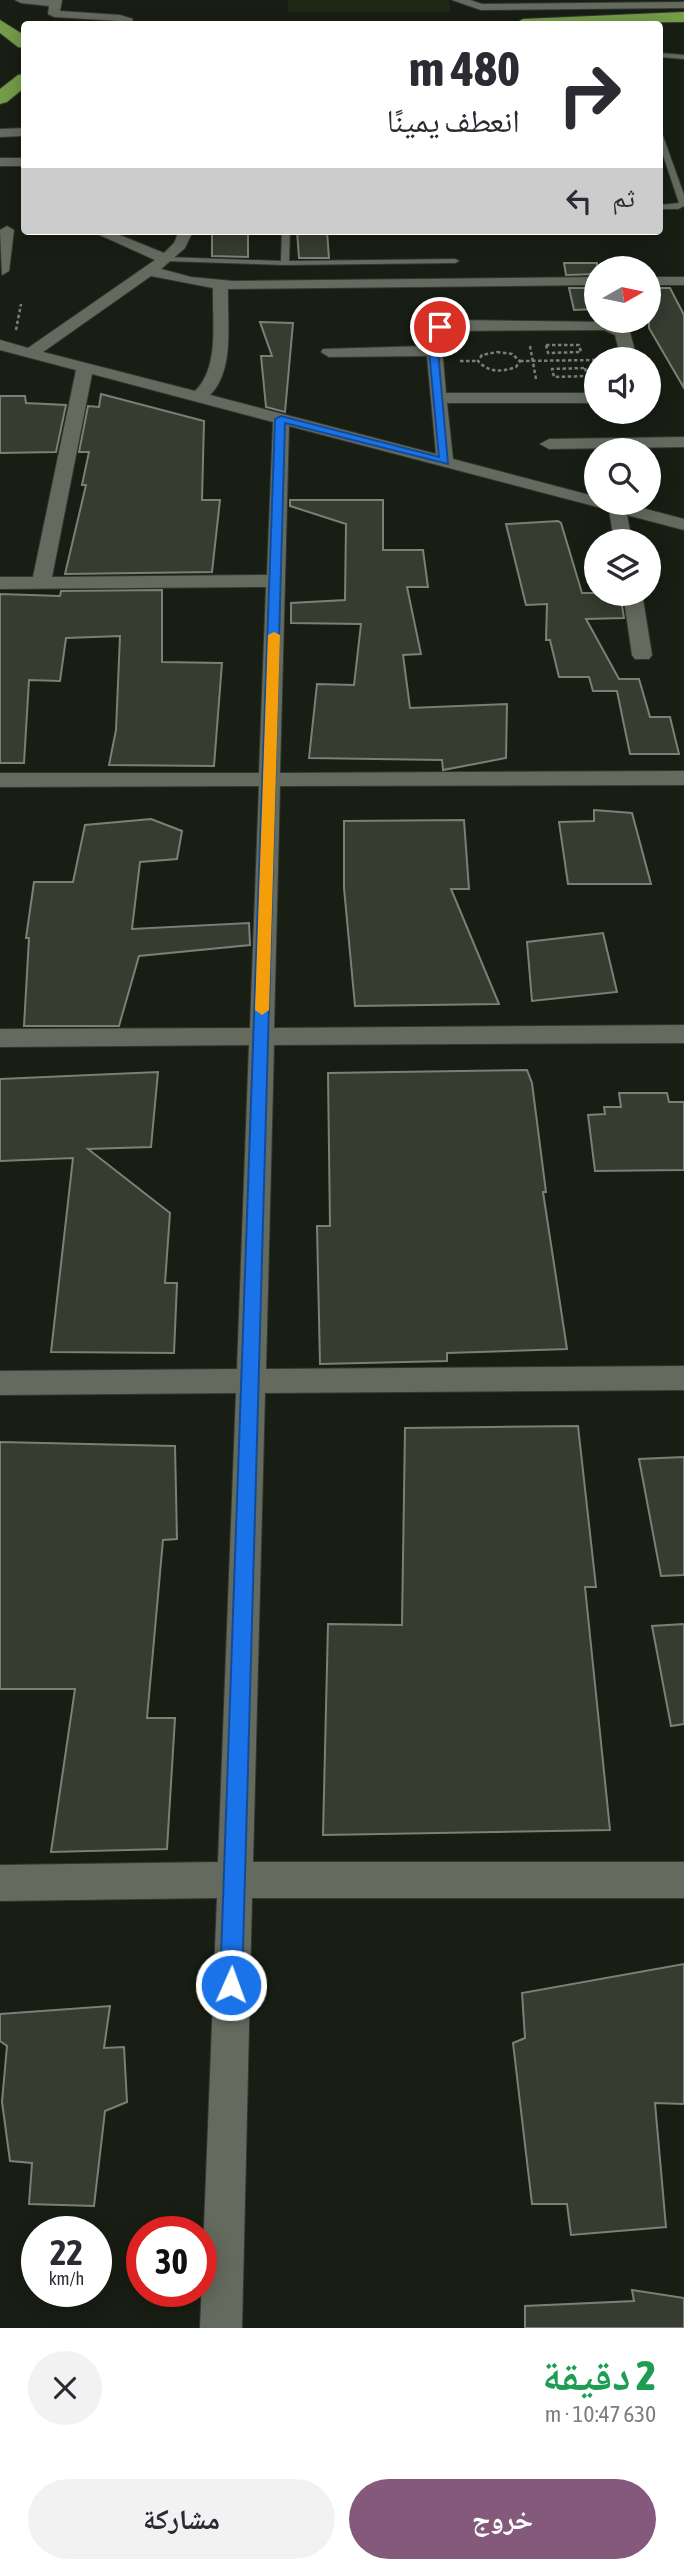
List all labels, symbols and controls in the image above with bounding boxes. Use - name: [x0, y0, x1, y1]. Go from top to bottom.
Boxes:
- text: 480 m: [409, 40, 520, 96]
- icon: right: [544, 49, 635, 140]
- text: انعطف يمينًا: [387, 102, 520, 139]
- icon: left: [560, 182, 598, 220]
- text: ثم: [612, 183, 635, 213]
- north arrow: [584, 256, 662, 332]
- map controls: [584, 256, 661, 606]
- pin: [410, 297, 470, 357]
- icon: arrive: [421, 308, 459, 346]
- button: sound: [584, 347, 661, 424]
- button: search: [584, 438, 661, 515]
- button: layers: [584, 529, 661, 606]
- position arrow: [194, 1948, 268, 2022]
- speed limit sign: 30: [126, 2216, 217, 2307]
- text: 22: [50, 2232, 83, 2272]
- text: km/h: [49, 2268, 84, 2289]
- button: close: [28, 2351, 102, 2425]
- text: 2 دقيقة: [542, 2351, 656, 2399]
- text: 630 m · 10:47: [545, 2401, 656, 2427]
- button: مشاركة: [28, 2479, 335, 2559]
- button: خروج: [349, 2479, 656, 2559]

